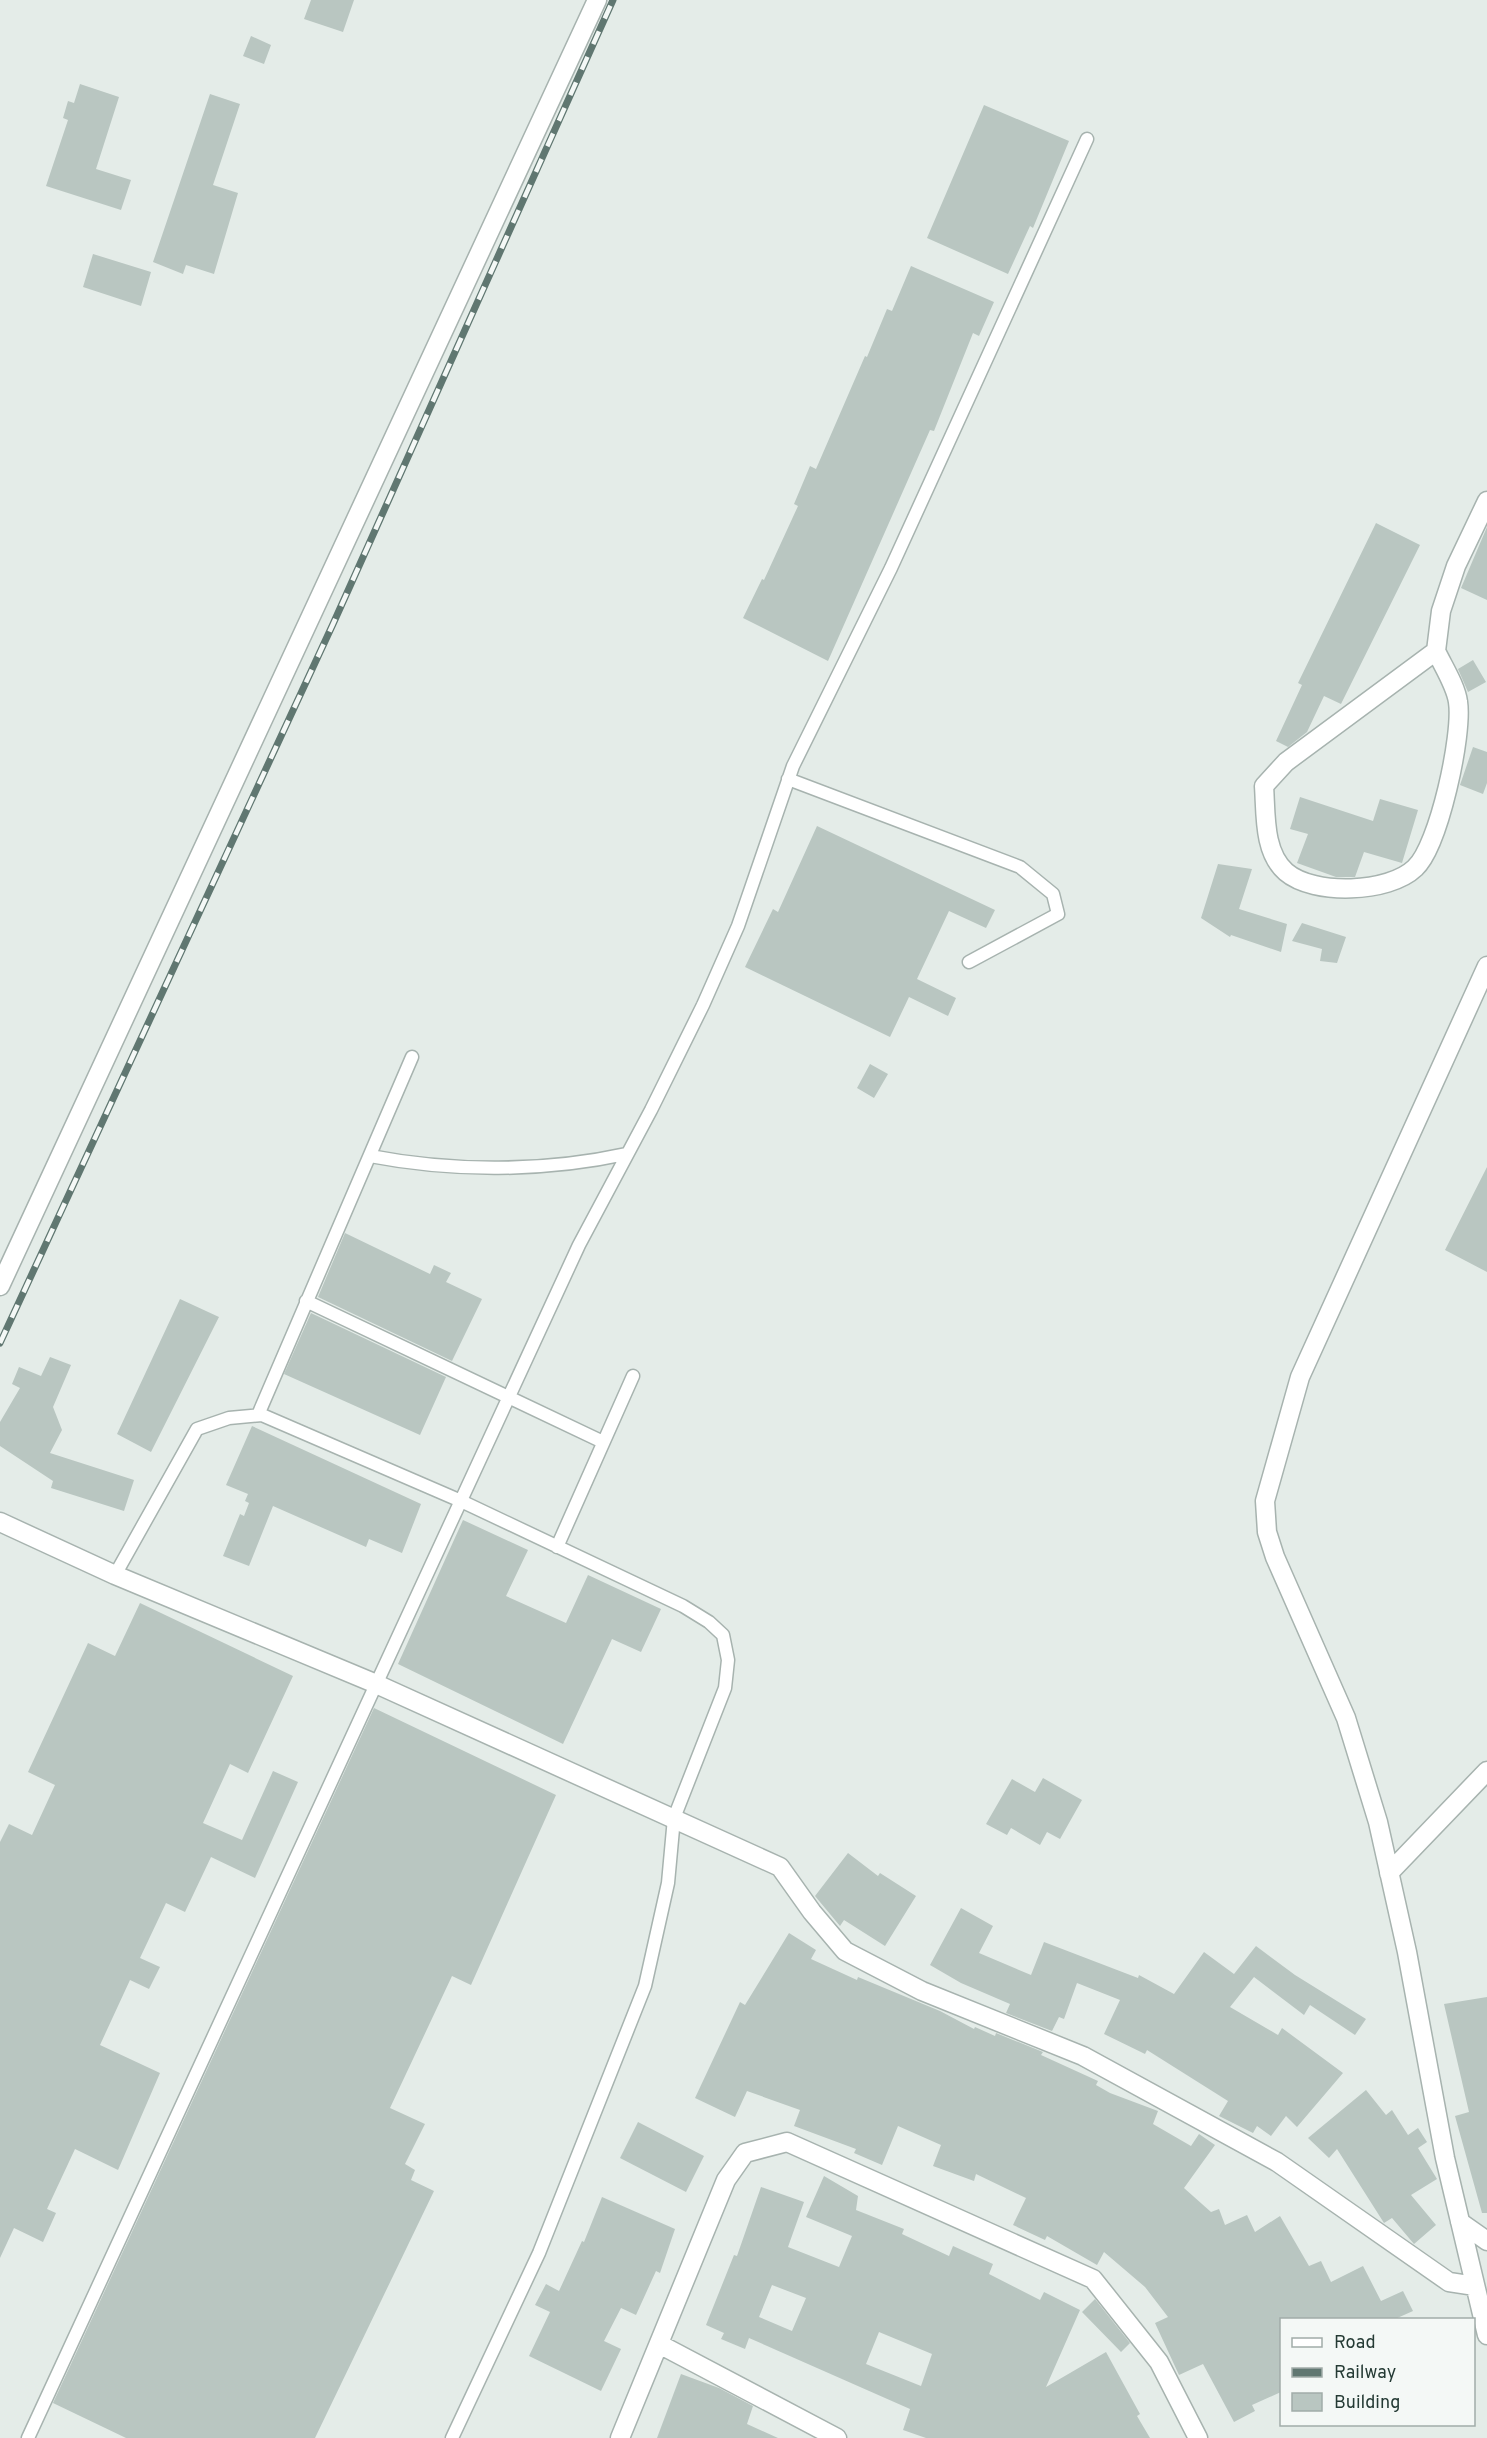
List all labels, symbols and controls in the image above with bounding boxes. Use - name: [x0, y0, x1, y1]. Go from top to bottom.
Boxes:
- legend: [1280, 2318, 1475, 2426]
- text: Road: [1334, 2332, 1376, 2355]
- text: Railway: [1334, 2362, 1396, 2385]
- text: Building: [1334, 2392, 1400, 2415]

